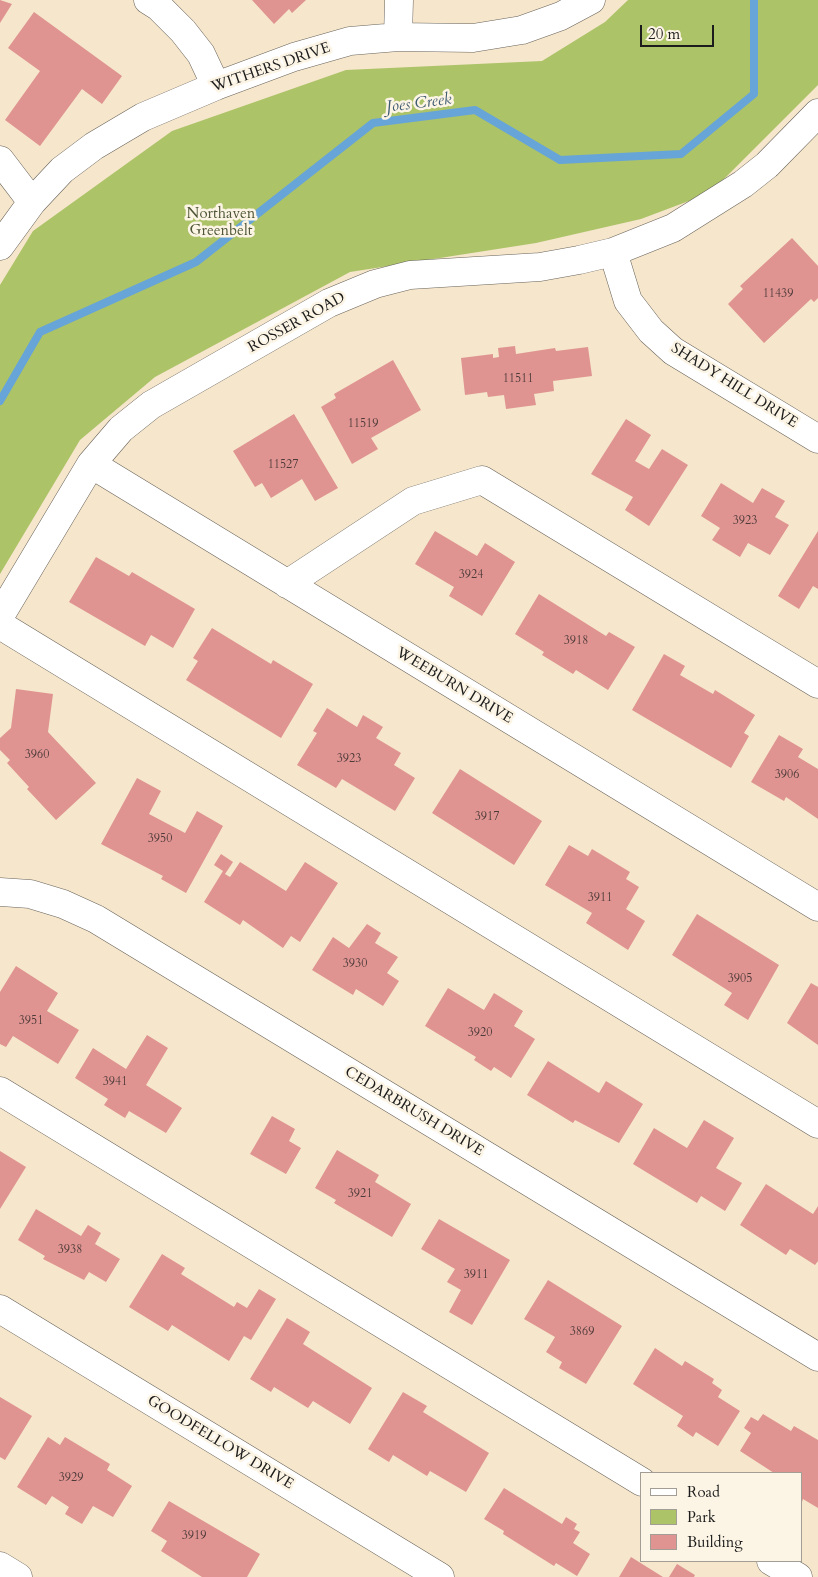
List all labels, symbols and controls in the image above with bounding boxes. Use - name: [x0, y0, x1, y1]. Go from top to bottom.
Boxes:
- scale bar: [643, 15, 717, 47]
- text: 20 m: [648, 24, 680, 44]
- street label: WITHERS DRIVE: [209, 39, 333, 97]
- water label: Joes Creek: [385, 90, 453, 118]
- park label: Northaven Greenbelt: [187, 206, 255, 241]
- house number: 11439: [763, 287, 793, 301]
- street label: ROSSER ROAD: [245, 289, 349, 357]
- street label: SHADY HILL DRIVE: [667, 340, 801, 432]
- house number: 11511: [503, 372, 533, 386]
- house number: 11519: [348, 417, 378, 431]
- house number: 11527: [268, 458, 298, 472]
- house number: 3923: [733, 514, 757, 528]
- house number: 3924: [459, 568, 483, 582]
- house number: 3918: [564, 634, 588, 648]
- street label: WEEBURN DRIVE: [392, 644, 516, 728]
- house number: 3960: [25, 748, 49, 762]
- house number: 3923: [337, 752, 361, 766]
- house number: 3906: [775, 768, 799, 782]
- house number: 3917: [475, 810, 499, 824]
- house number: 3950: [148, 832, 172, 846]
- house number: 3911: [588, 891, 612, 905]
- house number: 3930: [343, 957, 367, 971]
- house number: 3905: [728, 972, 752, 986]
- house number: 3951: [19, 1014, 43, 1028]
- house number: 3920: [468, 1026, 492, 1040]
- street label: CEDARBRUSH DRIVE: [341, 1063, 487, 1161]
- house number: 3941: [103, 1075, 127, 1089]
- house number: 3921: [348, 1187, 372, 1201]
- house number: 3938: [58, 1243, 82, 1257]
- house number: 3911: [464, 1268, 488, 1282]
- house number: 3869: [570, 1325, 594, 1339]
- street label: GOODFELLOW DRIVE: [144, 1392, 296, 1494]
- house number: 3929: [59, 1471, 83, 1485]
- legend: [640, 1472, 803, 1562]
- text: Road: [687, 1482, 720, 1502]
- text: Park: [687, 1507, 716, 1527]
- house number: 3919: [182, 1529, 206, 1543]
- text: Building: [687, 1532, 743, 1552]

